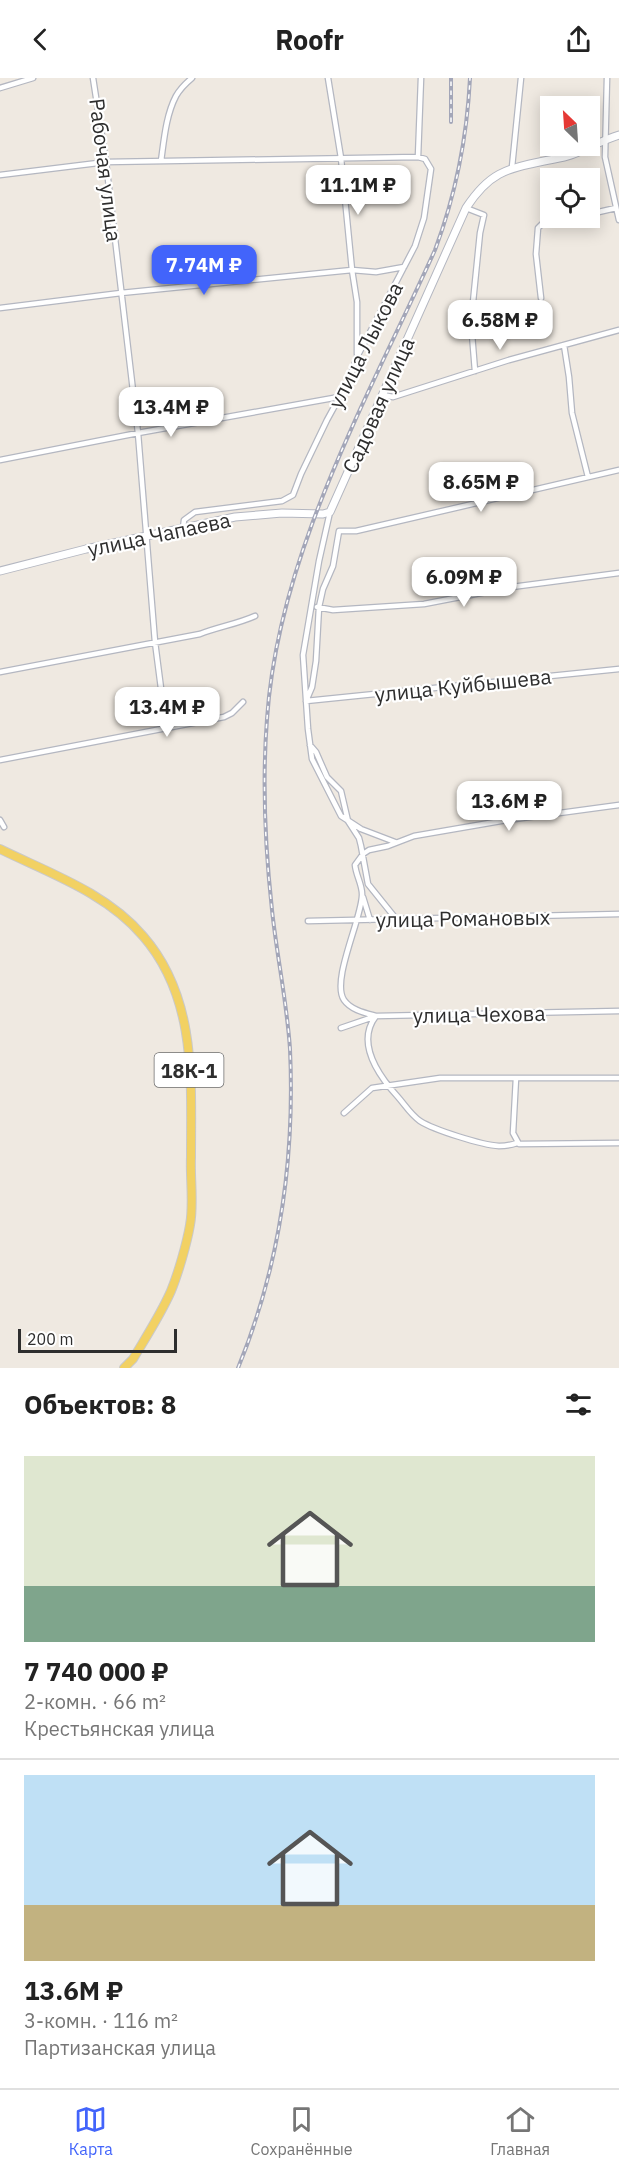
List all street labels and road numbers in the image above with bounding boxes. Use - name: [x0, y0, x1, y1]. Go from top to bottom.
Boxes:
- street label: Рабочая улица: [83, 97, 129, 243]
- street label: улица Лыкова: [321, 277, 409, 413]
- street label: Садовая улица: [335, 333, 421, 477]
- street label: улица Чапаева: [85, 505, 233, 563]
- street label: улица Куйбышева: [373, 662, 553, 708]
- street label: улица Романовых: [375, 902, 551, 934]
- street label: улица Чехова: [412, 999, 546, 1029]
- road number: 18К-1: [154, 1053, 224, 1087]

